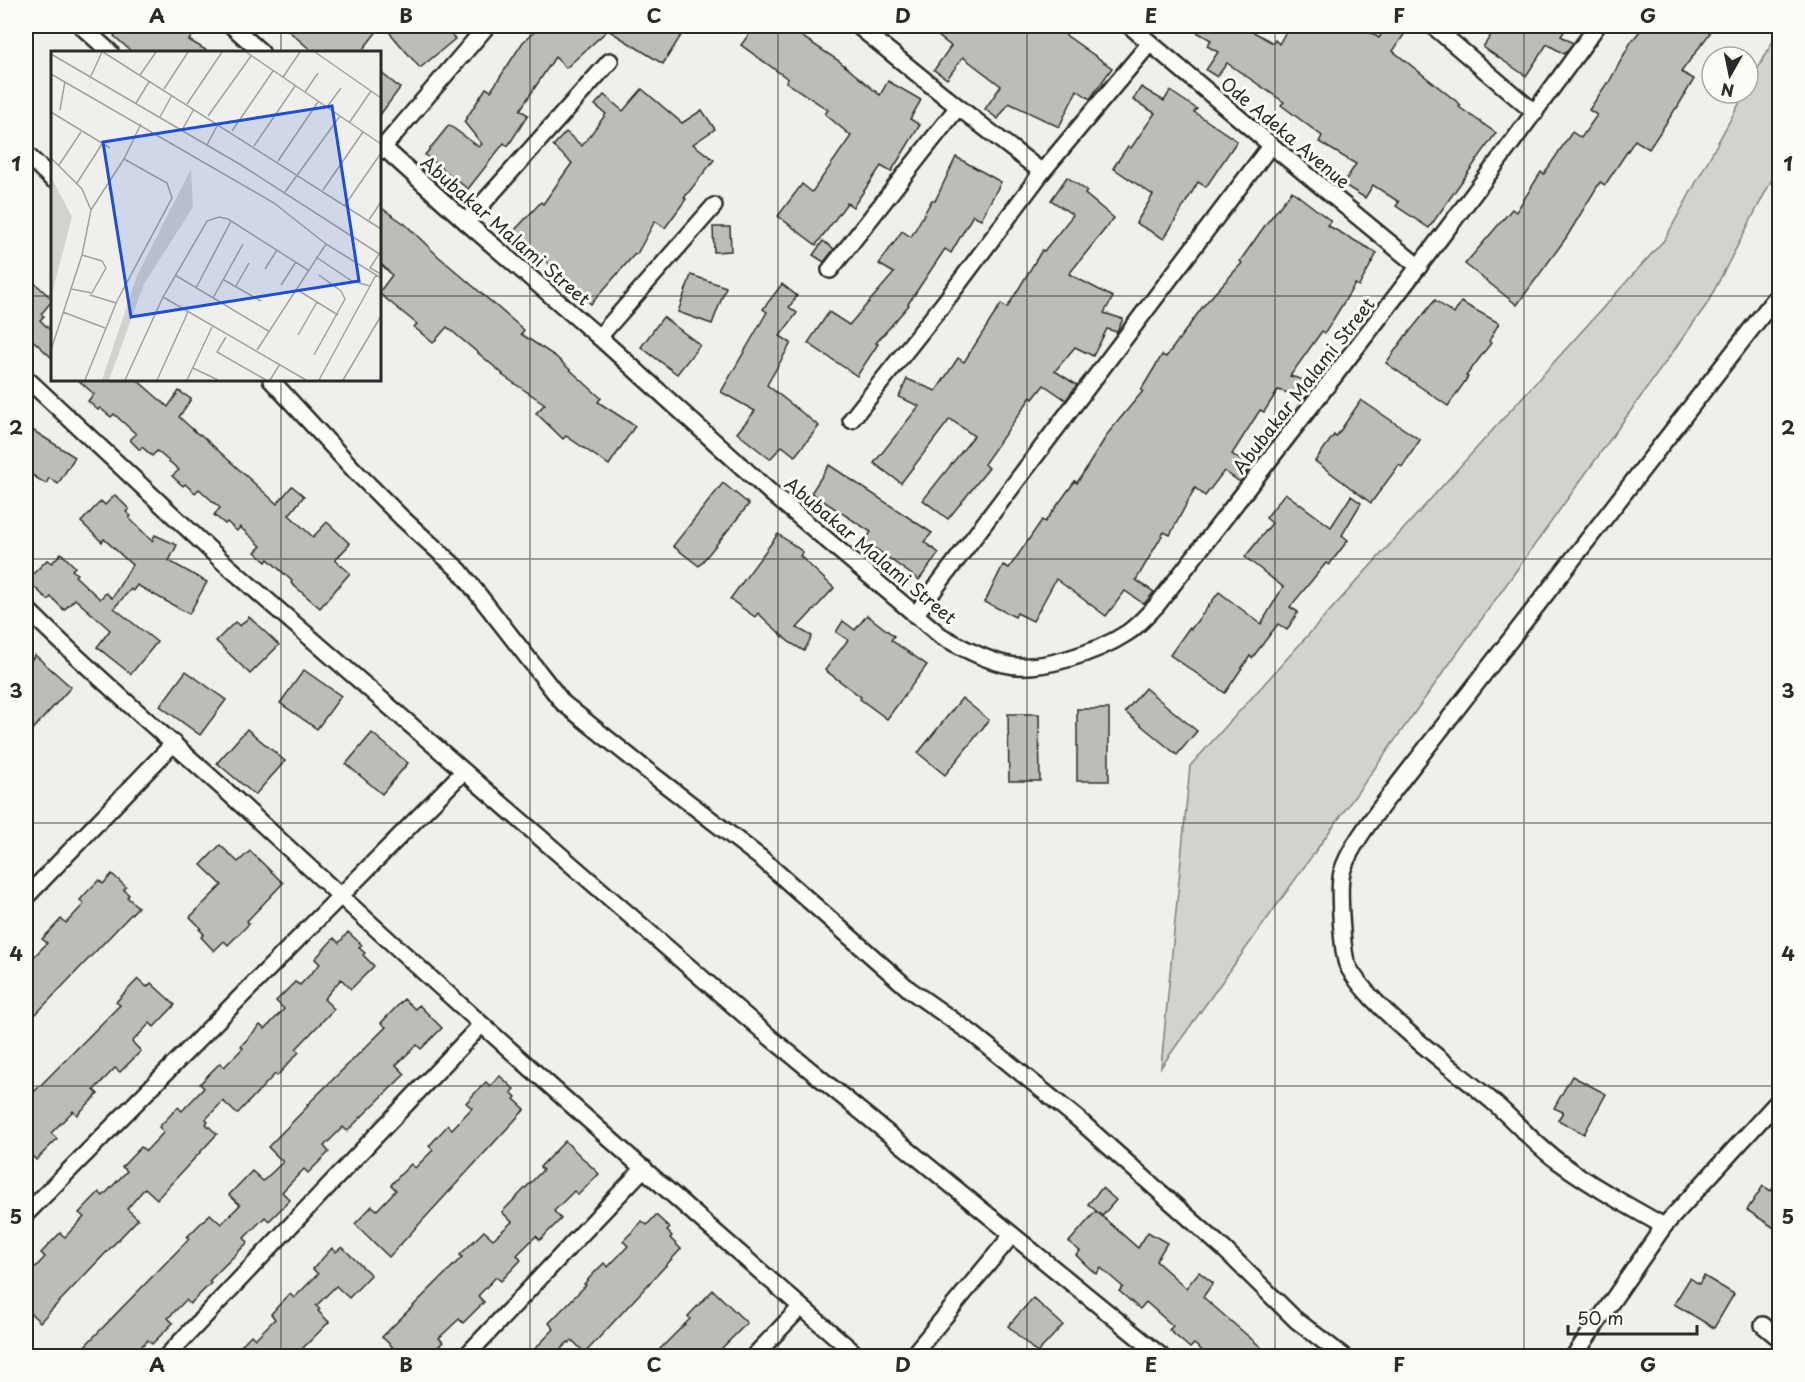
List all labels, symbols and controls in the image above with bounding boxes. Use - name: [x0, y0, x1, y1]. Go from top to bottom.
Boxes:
- text: A: [149, 0, 165, 30]
- text: B: [399, 0, 413, 30]
- text: C: [646, 0, 662, 30]
- text: D: [895, 0, 911, 30]
- text: E: [1145, 0, 1157, 30]
- text: F: [1393, 0, 1405, 30]
- text: G: [1640, 0, 1656, 30]
- north arrow: [1700, 45, 1760, 105]
- inset map: [51, 51, 381, 381]
- street label: Ode Adeka Avenue: [1215, 70, 1357, 194]
- text: N: [1719, 78, 1736, 104]
- text: 1: [11, 148, 21, 178]
- text: 1: [1783, 148, 1793, 178]
- street label: Abubakar Malami Street: [415, 149, 597, 311]
- street label: Abubakar Malami Street: [1226, 291, 1380, 479]
- text: 2: [9, 412, 23, 442]
- text: 2: [1781, 412, 1795, 442]
- street label: Abubakar Malami Street: [779, 470, 963, 630]
- text: 3: [9, 675, 23, 705]
- text: 3: [1781, 675, 1795, 705]
- text: 4: [9, 938, 23, 968]
- text: 4: [1781, 938, 1795, 968]
- text: 5: [10, 1201, 22, 1231]
- text: 5: [1782, 1201, 1794, 1231]
- scale bar: [1568, 1298, 1697, 1336]
- text: 50 m: [1577, 1304, 1624, 1331]
- text: A: [149, 1349, 165, 1379]
- text: B: [399, 1349, 413, 1379]
- text: C: [646, 1349, 662, 1379]
- text: D: [895, 1349, 911, 1379]
- text: E: [1145, 1349, 1157, 1379]
- text: F: [1393, 1349, 1405, 1379]
- text: G: [1640, 1349, 1656, 1379]

